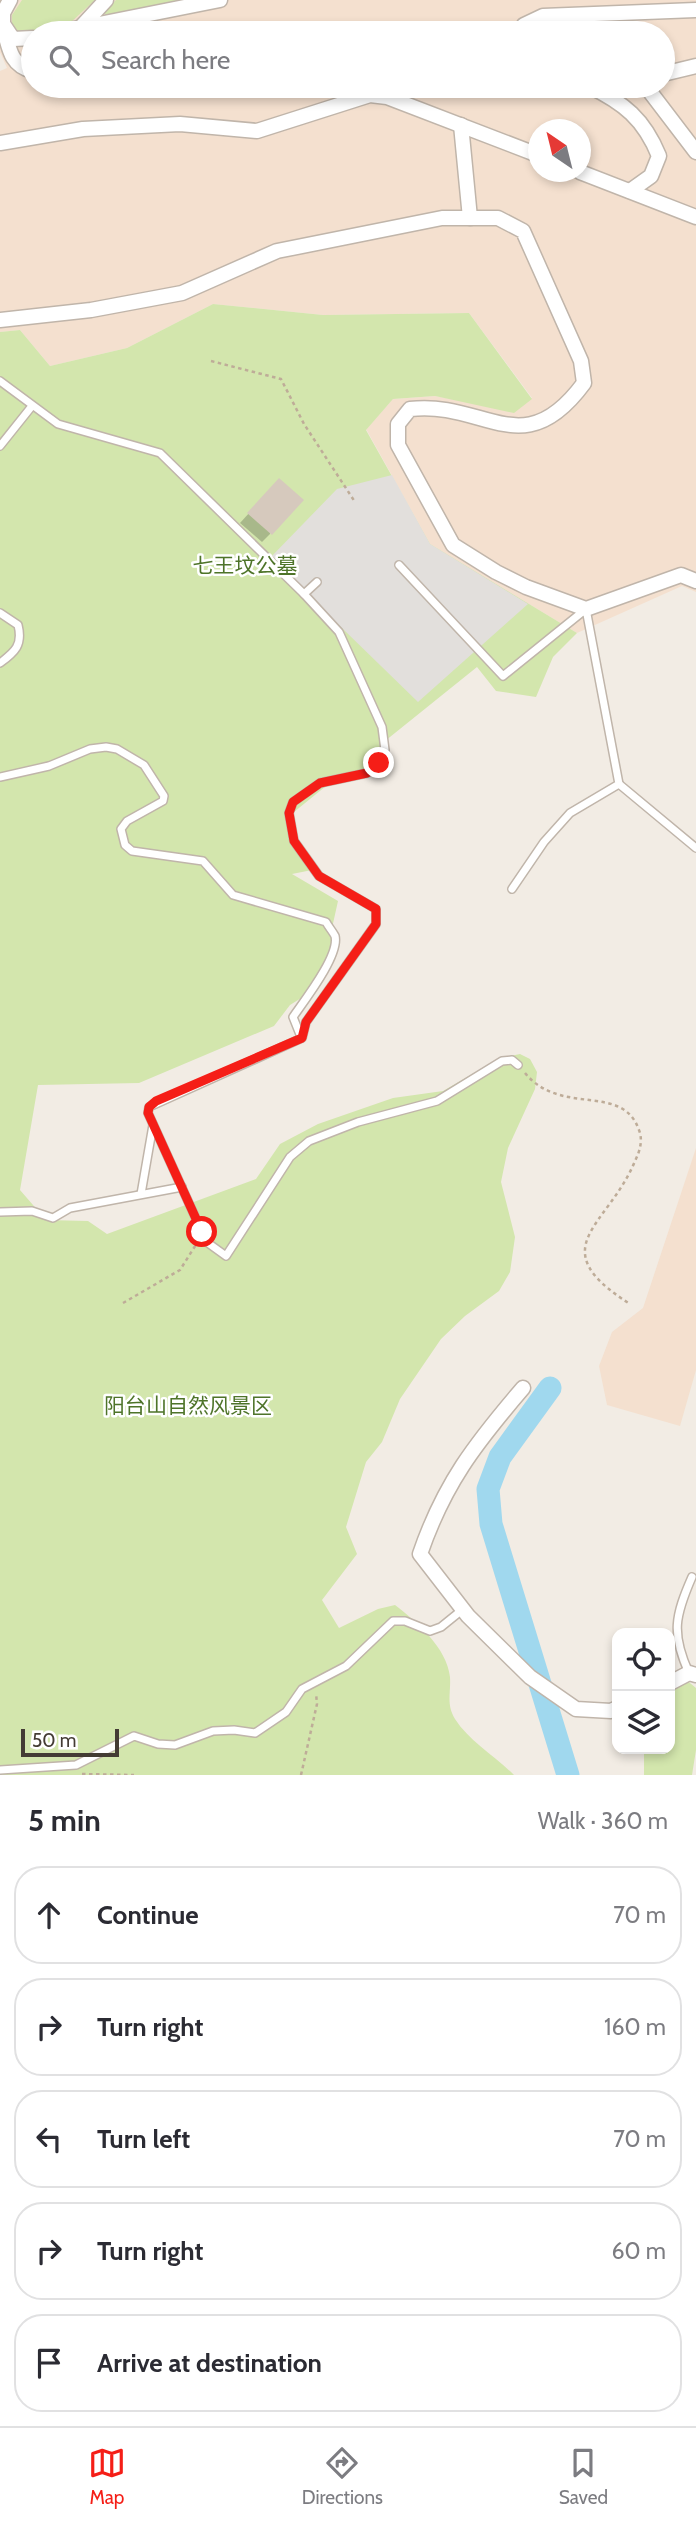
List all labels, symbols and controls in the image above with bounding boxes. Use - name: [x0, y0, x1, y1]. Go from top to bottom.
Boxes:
- search box: [21, 21, 675, 98]
- icon: search: [45, 41, 83, 79]
- text: Search here: [101, 44, 230, 76]
- north arrow: [528, 119, 591, 182]
- park label: 七王坟公墓: [193, 553, 298, 578]
- route end: [363, 747, 394, 778]
- route start: [186, 1216, 217, 1247]
- park label: 阳台山自然风景区: [104, 1393, 272, 1418]
- map controls: [612, 1628, 675, 1754]
- button: locate: [612, 1628, 675, 1691]
- button: layers: [612, 1691, 675, 1754]
- scale bar: [21, 1726, 119, 1758]
- text: 50 m: [32, 1729, 76, 1752]
- text: 5 min: [28, 1802, 101, 1839]
- text: Walk · 360 m: [538, 1807, 668, 1835]
- icon: ahead: [30, 1896, 68, 1934]
- text: Continue: [97, 1899, 199, 1931]
- text: 70 m: [613, 1901, 666, 1929]
- icon: right: [30, 2008, 68, 2046]
- text: Turn right: [97, 2011, 203, 2043]
- text: 160 m: [604, 2013, 666, 2041]
- icon: left: [30, 2120, 68, 2158]
- text: Turn left: [97, 2123, 190, 2155]
- text: 70 m: [613, 2125, 666, 2153]
- icon: right: [30, 2232, 68, 2270]
- text: Turn right: [97, 2235, 203, 2267]
- text: 60 m: [612, 2237, 666, 2265]
- icon: arrive: [30, 2344, 68, 2382]
- text: Arrive at destination: [97, 2347, 322, 2379]
- tab: Map: [88, 2444, 126, 2509]
- tab: Directions: [302, 2444, 383, 2509]
- tab: Saved: [559, 2444, 608, 2509]

